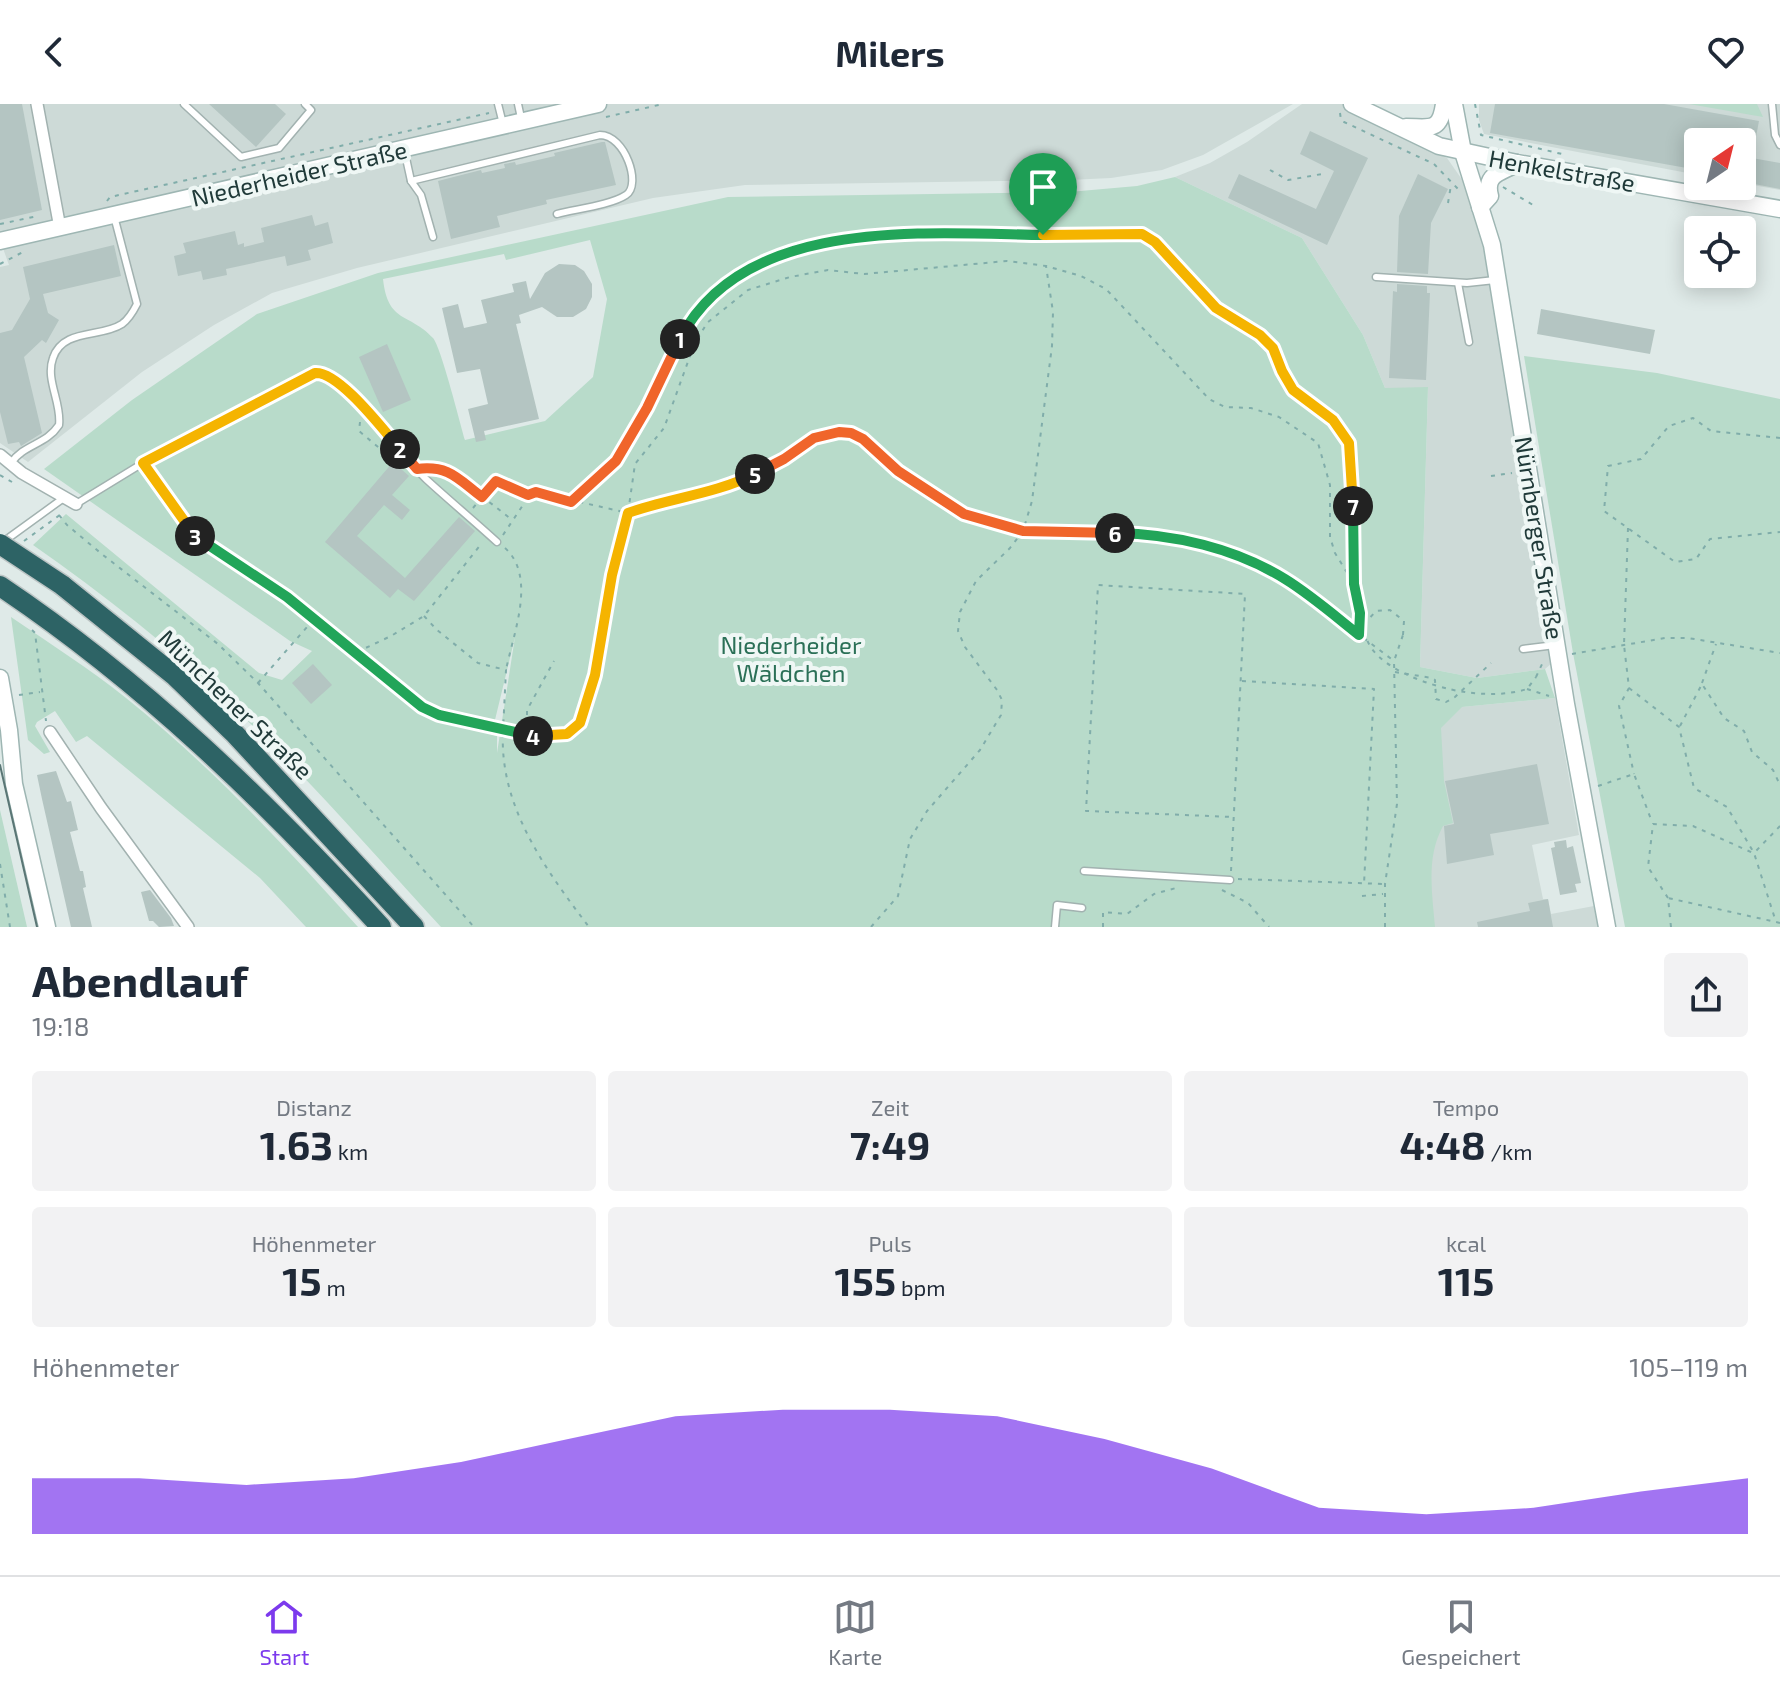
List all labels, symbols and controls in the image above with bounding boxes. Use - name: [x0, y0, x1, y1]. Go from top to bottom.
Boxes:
- icon: back: [32, 30, 76, 74]
- icon: heart: [1704, 30, 1748, 74]
- text: Milers: [835, 31, 945, 74]
- north arrow: [1684, 128, 1756, 200]
- map controls: [1684, 128, 1756, 288]
- street label: Niederheider Straße: [188, 134, 410, 212]
- street label: Henkelstraße: [1487, 143, 1637, 197]
- pin: [1009, 153, 1077, 235]
- icon: arrive: [1021, 165, 1065, 209]
- button: locate: [1684, 216, 1756, 288]
- pin: 1: [660, 319, 700, 359]
- text: 1: [675, 326, 685, 352]
- pin: 2: [380, 429, 420, 469]
- street label: Nürnberger Straße: [1510, 434, 1570, 642]
- text: 2: [394, 436, 406, 462]
- pin: 5: [735, 454, 775, 494]
- text: 5: [749, 461, 761, 487]
- pin: 7: [1333, 486, 1373, 526]
- text: 7: [1347, 493, 1359, 519]
- pin: 6: [1095, 513, 1135, 553]
- pin: 3: [175, 516, 215, 556]
- text: 6: [1109, 520, 1121, 546]
- text: 3: [189, 523, 201, 549]
- street label: Münchener Straße: [153, 623, 319, 785]
- park label: Niederheider Wäldchen: [720, 630, 862, 687]
- pin: 4: [513, 716, 553, 756]
- text: 4: [526, 723, 540, 749]
- text: Abendlauf: [32, 953, 248, 1006]
- button: share: [1664, 953, 1748, 1037]
- text: 19:18: [32, 1010, 90, 1041]
- text: Distanz: [276, 1094, 352, 1120]
- text: Zeit: [871, 1094, 909, 1120]
- text: Tempo: [1433, 1094, 1499, 1120]
- text: 1.63: [260, 1120, 333, 1168]
- text: 7:49: [850, 1120, 930, 1168]
- text: 4:48: [1400, 1120, 1486, 1168]
- text: km: [333, 1138, 368, 1164]
- text: /km: [1486, 1138, 1532, 1164]
- text: Höhenmeter: [252, 1230, 376, 1256]
- text: Puls: [868, 1230, 912, 1256]
- text: kcal: [1446, 1230, 1486, 1256]
- text: 15: [282, 1256, 322, 1304]
- text: 155: [835, 1256, 896, 1304]
- text: 115: [1438, 1256, 1494, 1304]
- text: m: [322, 1274, 346, 1300]
- text: bpm: [896, 1274, 945, 1300]
- text: Höhenmeter: [32, 1351, 179, 1382]
- text: 105–119 m: [1629, 1351, 1748, 1382]
- tab: Start: [259, 1595, 309, 1669]
- tab: Karte: [828, 1595, 882, 1669]
- tab: Gespeichert: [1401, 1595, 1521, 1669]

